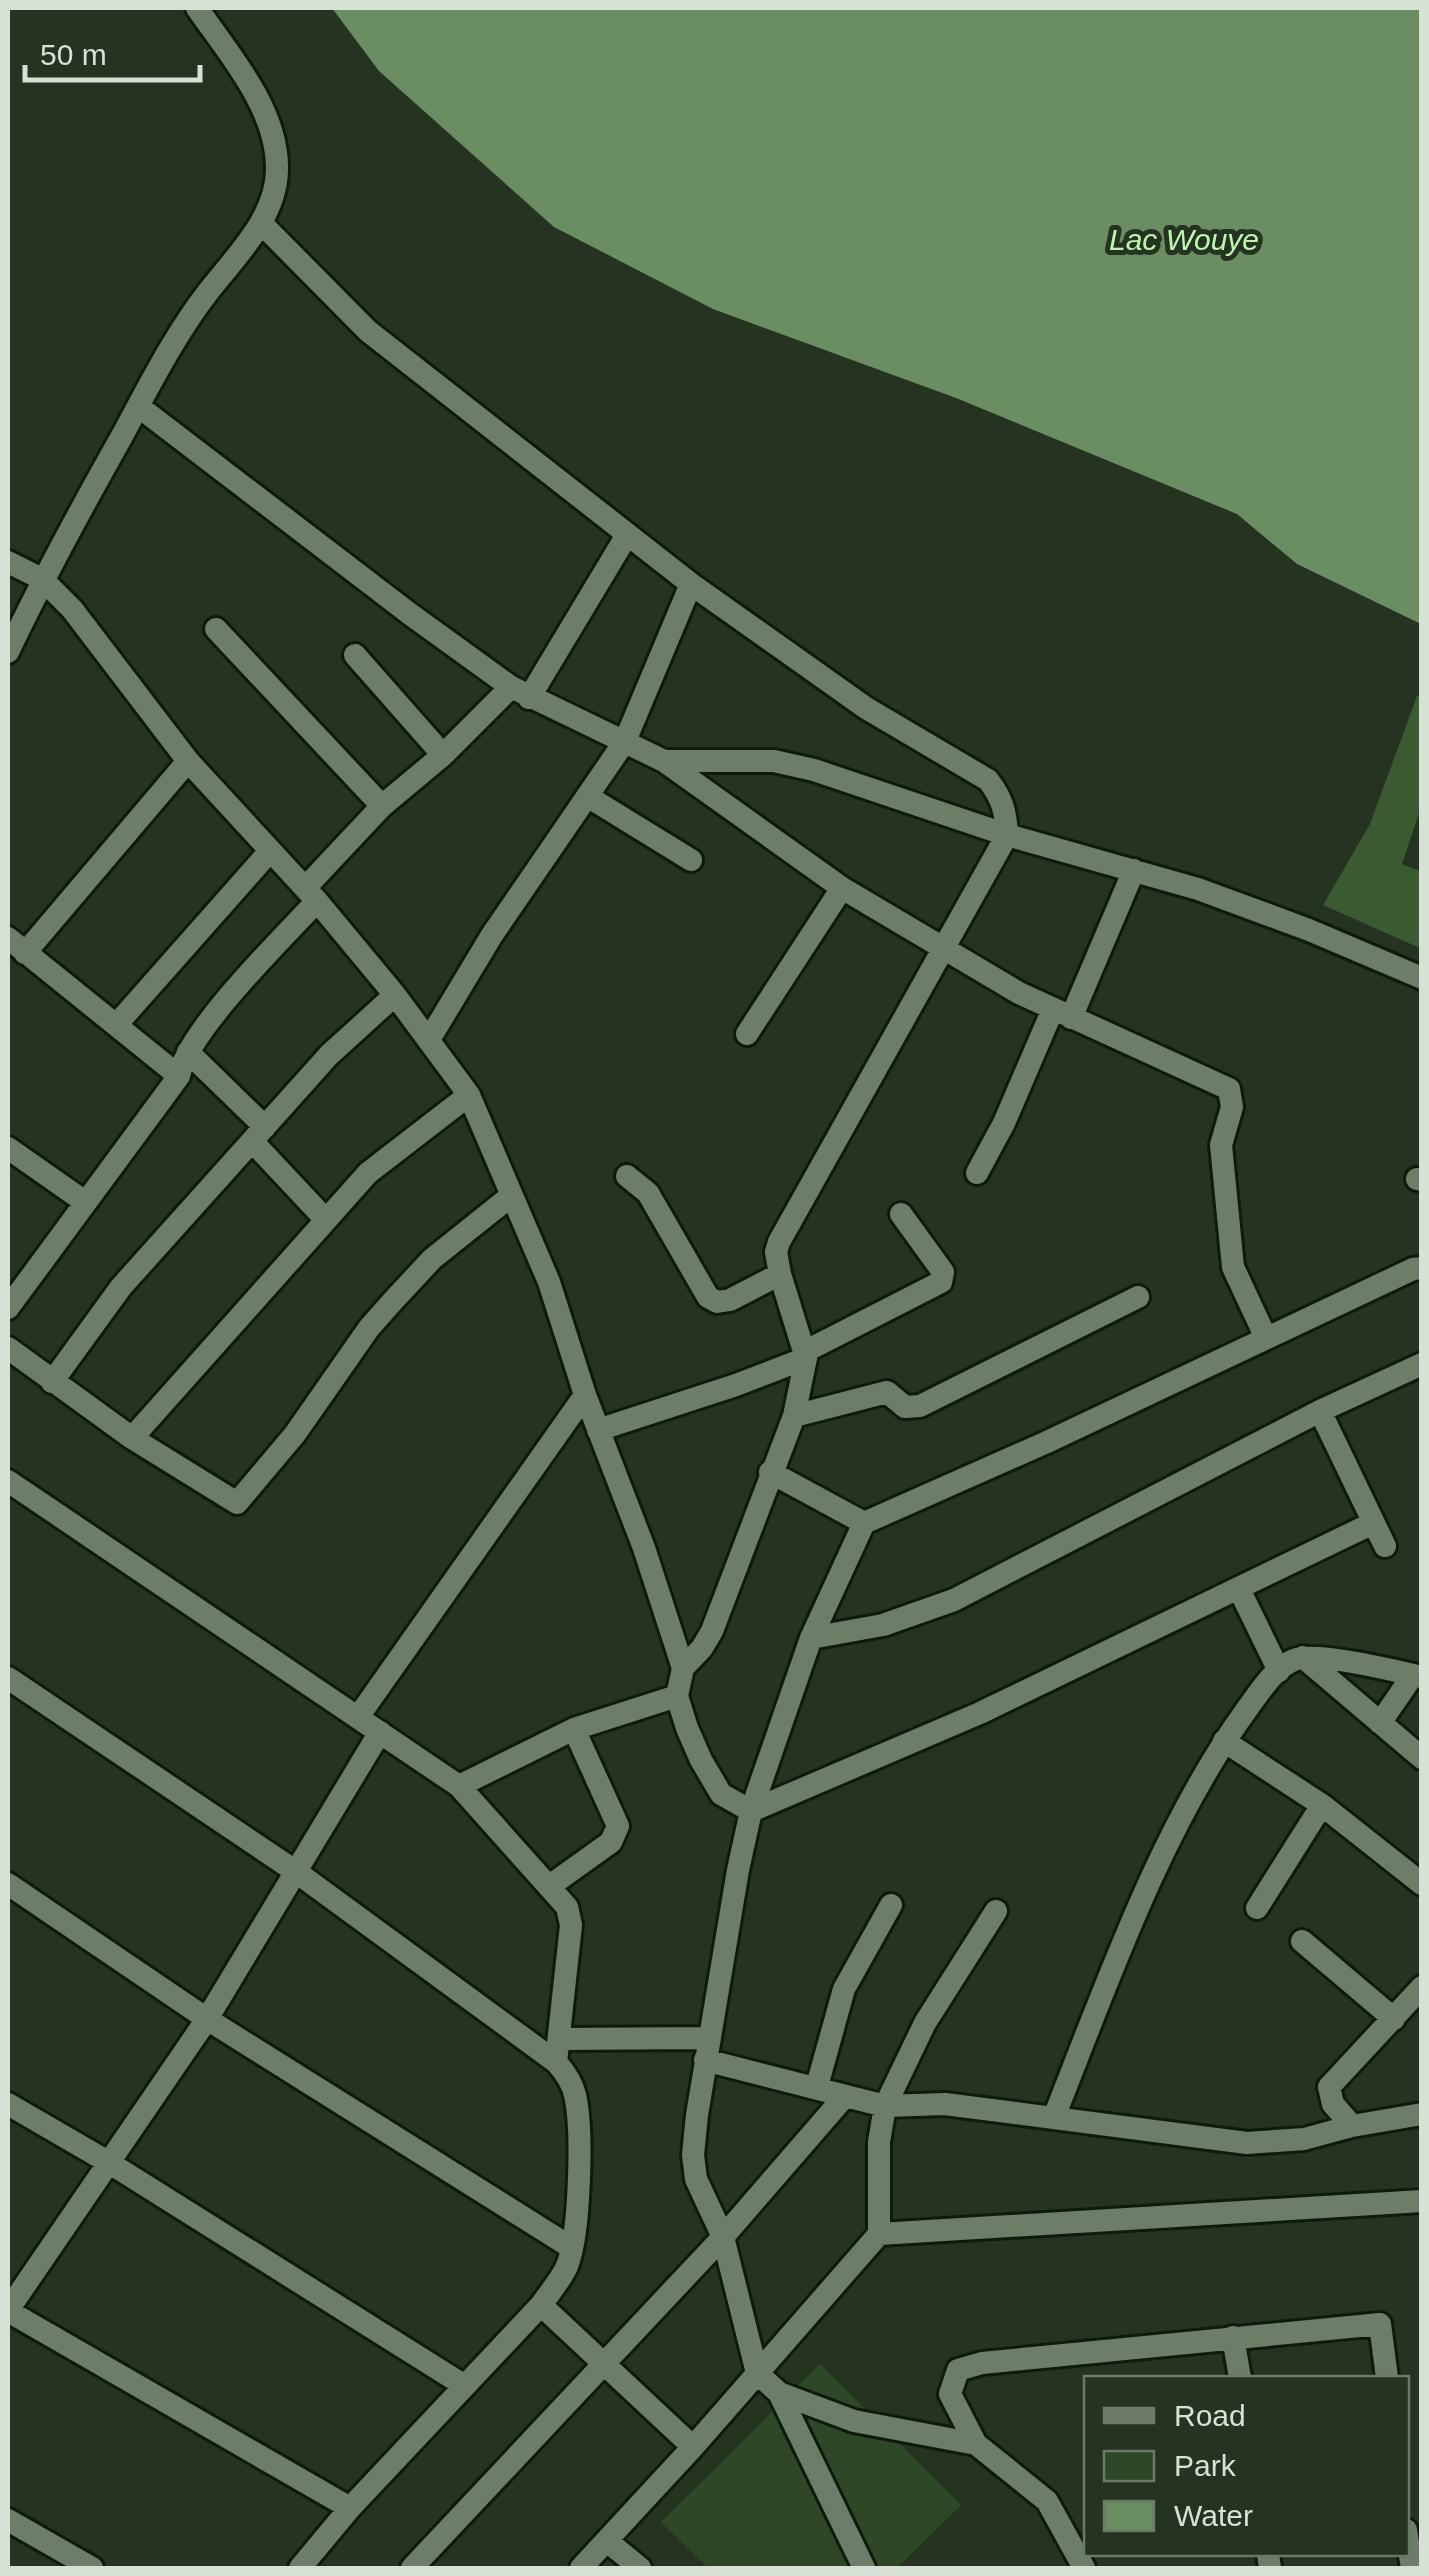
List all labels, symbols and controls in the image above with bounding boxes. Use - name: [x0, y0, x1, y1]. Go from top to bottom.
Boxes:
- scale bar: [25, 20, 200, 82]
- text: 50 m: [40, 38, 107, 71]
- water label: Lac Wouye: [1109, 223, 1259, 256]
- legend: [1084, 2376, 1409, 2556]
- text: Road: [1174, 2399, 1246, 2432]
- text: Park: [1174, 2449, 1237, 2482]
- text: Water: [1174, 2499, 1253, 2532]

